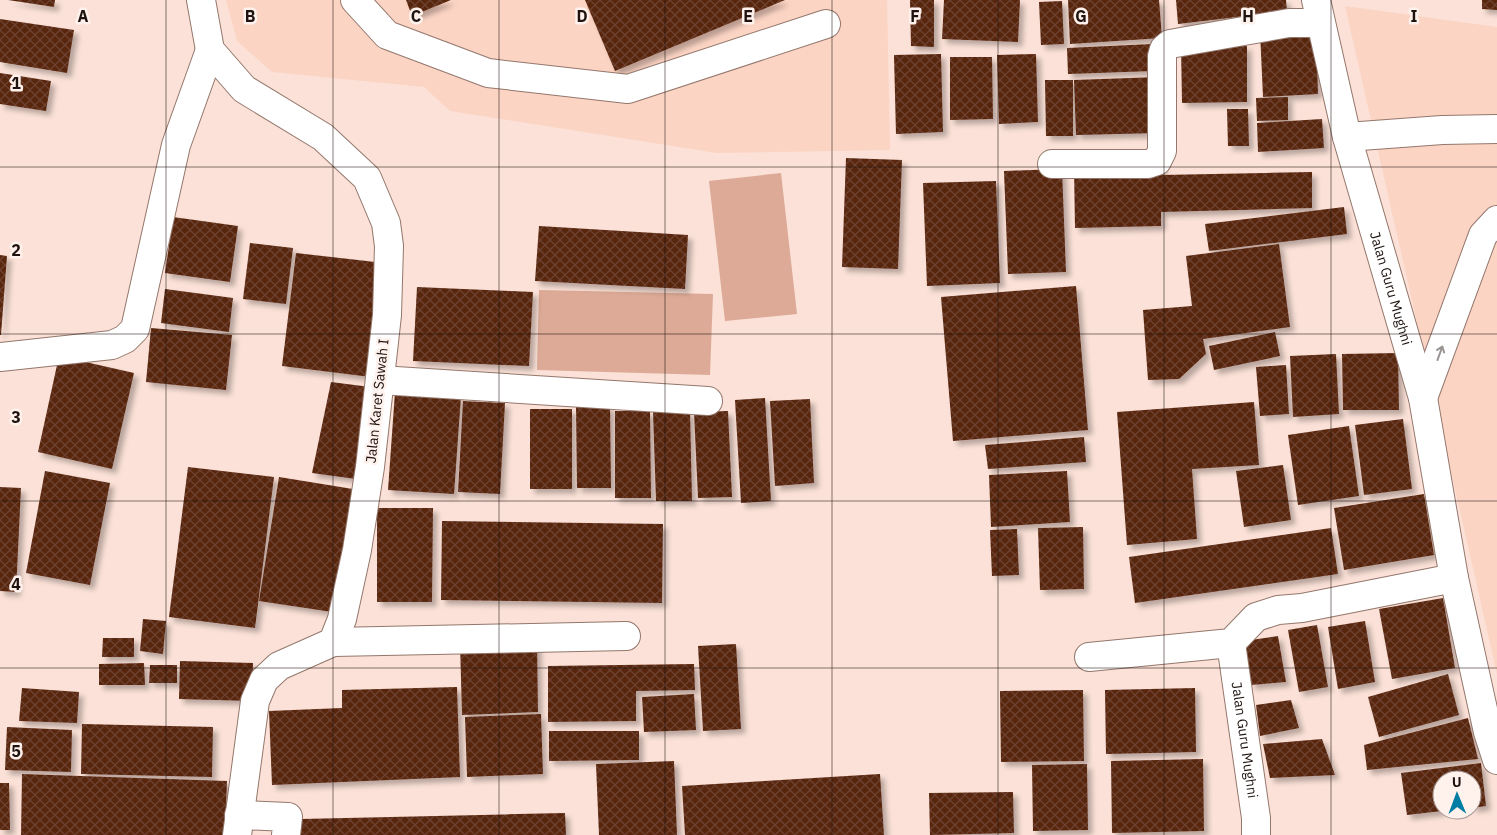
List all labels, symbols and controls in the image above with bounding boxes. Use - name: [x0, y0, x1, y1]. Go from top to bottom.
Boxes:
- text: A: [78, 6, 89, 26]
- text: B: [245, 6, 256, 26]
- text: C: [411, 6, 421, 26]
- text: D: [576, 6, 588, 26]
- text: E: [743, 6, 753, 26]
- text: F: [910, 6, 920, 26]
- text: G: [1075, 6, 1087, 26]
- text: H: [1242, 6, 1254, 26]
- text: I: [1411, 6, 1418, 26]
- text: 1: [11, 73, 21, 93]
- street label: Jalan Guru Mughni: [1366, 229, 1416, 347]
- text: 2: [11, 240, 21, 260]
- street label: Jalan Karet Sawah I: [362, 338, 392, 464]
- one-way arrow: [1436, 345, 1445, 361]
- text: 3: [11, 407, 21, 427]
- text: 4: [11, 574, 21, 594]
- street label: Jalan Guru Mughni: [1228, 681, 1262, 799]
- text: 5: [11, 741, 21, 761]
- north arrow: [1432, 770, 1482, 820]
- text: U: [1452, 773, 1462, 791]

